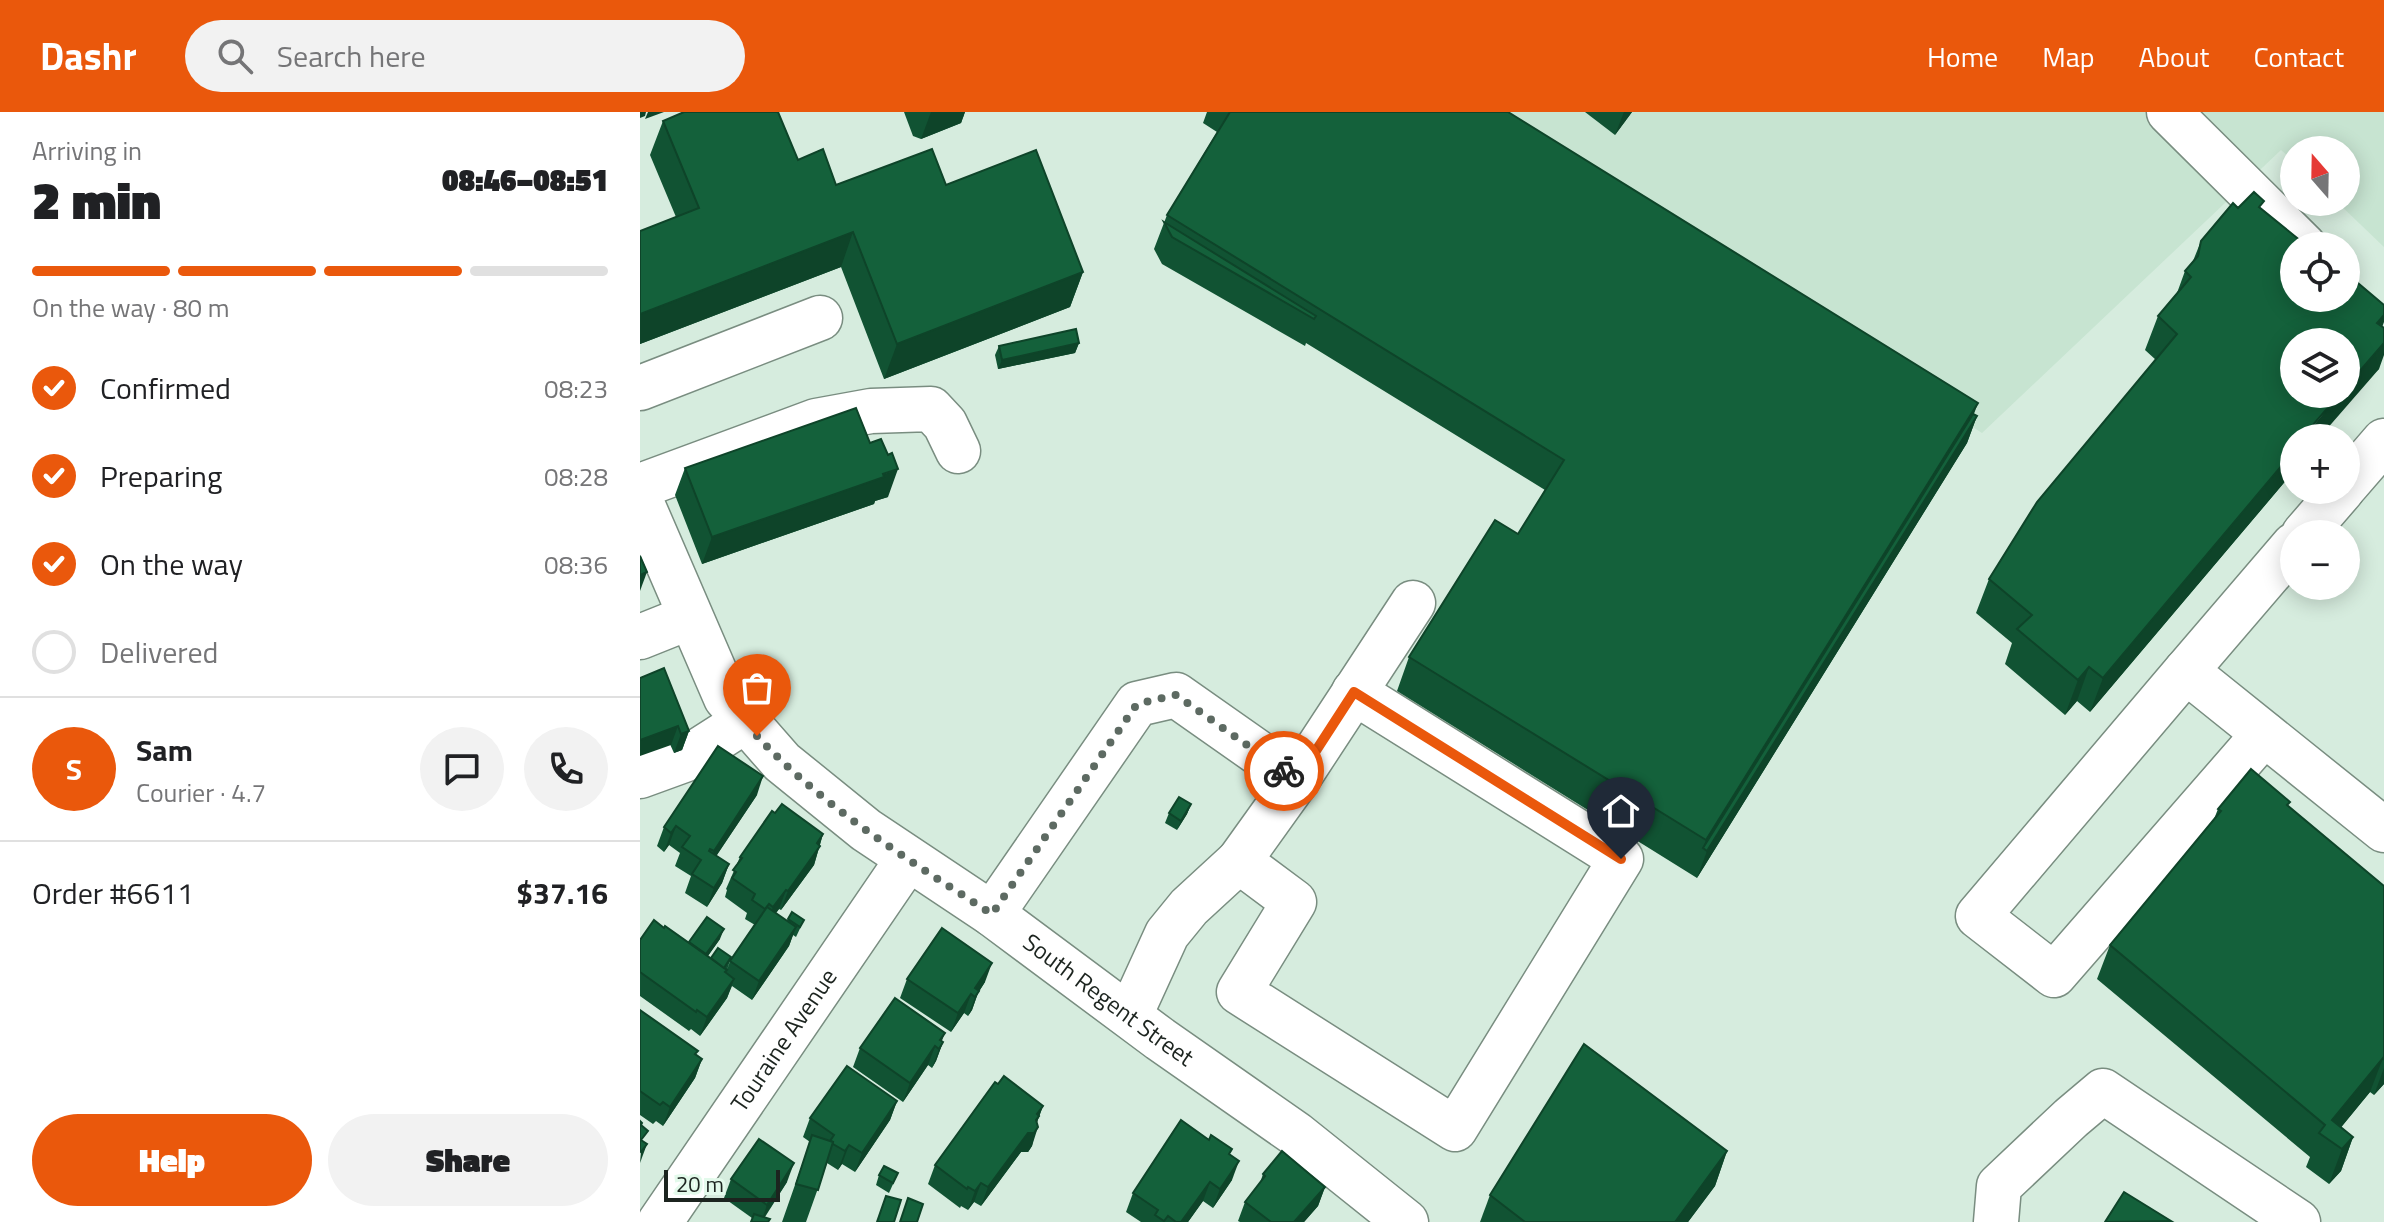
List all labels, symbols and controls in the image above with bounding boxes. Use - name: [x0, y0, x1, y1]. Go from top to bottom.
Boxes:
- search box: [185, 20, 745, 92]
- text: Dashr: [40, 27, 137, 85]
- text: Search here: [277, 33, 426, 79]
- icon: search: [213, 34, 257, 78]
- text: Home: [1927, 35, 1998, 78]
- text: Map: [2042, 35, 2095, 78]
- text: About: [2139, 35, 2209, 78]
- text: Contact: [2253, 35, 2344, 78]
- text: Arriving in: [32, 131, 142, 170]
- north arrow: [2280, 136, 2360, 216]
- map controls: [2280, 136, 2360, 600]
- text: 08:46–08:51: [442, 157, 608, 203]
- text: 2 min: [32, 160, 161, 239]
- button: locate: [2280, 232, 2360, 312]
- text: On the way · 80 m: [32, 288, 230, 327]
- button: layers: [2280, 328, 2360, 408]
- text: Confirmed: [100, 365, 231, 411]
- icon: check: [32, 366, 76, 410]
- text: 08:23: [544, 369, 608, 408]
- button: +: [2280, 424, 2360, 504]
- text: Preparing: [100, 453, 222, 499]
- icon: check: [32, 454, 76, 498]
- text: 08:28: [544, 457, 608, 496]
- button: −: [2280, 520, 2360, 600]
- text: On the way: [100, 541, 243, 587]
- icon: check: [32, 542, 76, 586]
- text: 08:36: [544, 545, 608, 584]
- text: Delivered: [100, 629, 218, 675]
- pin: [723, 654, 791, 736]
- icon: bag: [735, 666, 779, 710]
- text: Sam: [136, 727, 193, 773]
- button: chat: [420, 727, 504, 811]
- button: phone: [524, 727, 608, 811]
- courier: [1244, 731, 1324, 811]
- text: S: [66, 746, 82, 792]
- icon: bike: [1262, 749, 1306, 793]
- text: Courier · 4.7: [136, 773, 266, 812]
- pin: [1587, 777, 1655, 859]
- icon: home: [1599, 789, 1643, 833]
- text: Order #6611: [32, 870, 194, 916]
- text: $37.16: [516, 870, 608, 916]
- street label: South Regent Street: [1016, 924, 1202, 1075]
- street label: Touraine Avenue: [721, 961, 845, 1119]
- button: Help: [32, 1114, 312, 1206]
- button: Share: [328, 1114, 608, 1206]
- scale bar: [664, 1166, 780, 1202]
- text: 20 m: [676, 1167, 724, 1201]

